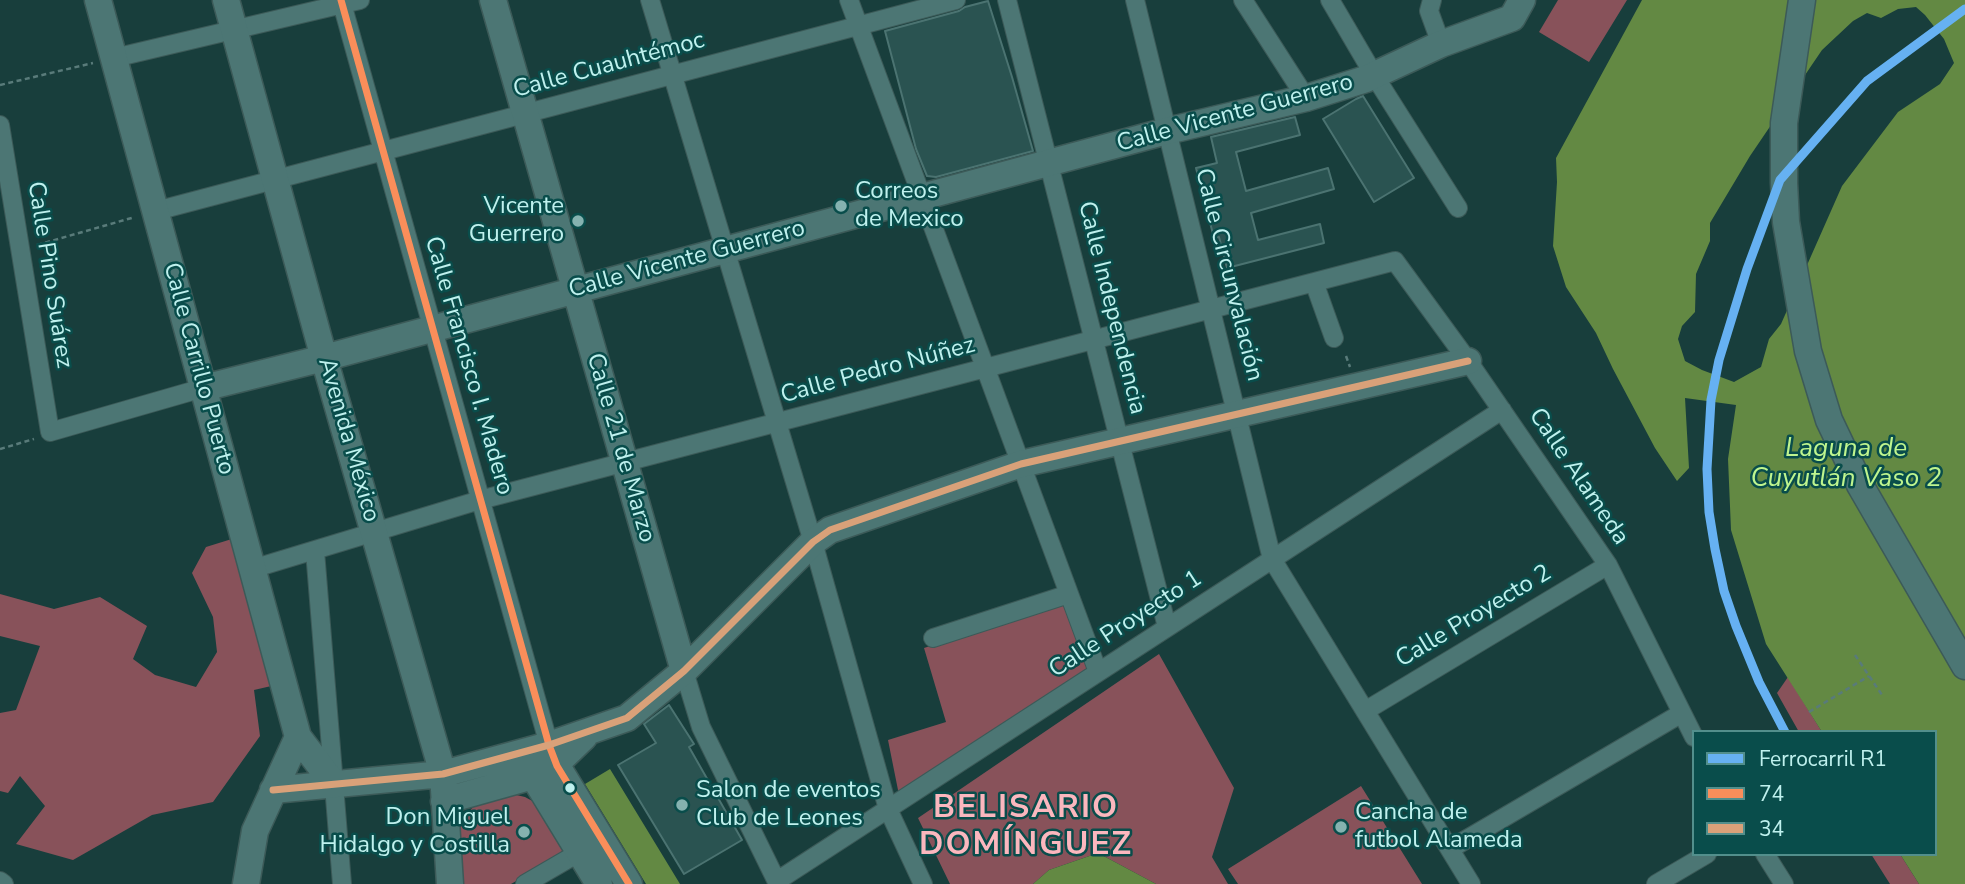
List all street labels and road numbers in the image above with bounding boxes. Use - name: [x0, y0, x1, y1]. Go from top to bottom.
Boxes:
- street label: Calle Cuauhtémoc: [510, 27, 708, 105]
- street label: Calle Vicente Guerrero: [1114, 69, 1356, 159]
- street label: Calle Circunvalación: [1188, 166, 1268, 384]
- street label: Calle Pino Suárez: [20, 180, 78, 370]
- street label: Calle Independencia: [1071, 199, 1151, 417]
- street label: Calle Vicente Guerrero: [566, 215, 808, 305]
- street label: Calle Francisco I. Madero: [417, 234, 519, 498]
- street label: Calle Carrillo Puerto: [156, 260, 240, 478]
- street label: Calle Pedro Núñez: [778, 331, 978, 411]
- street label: Calle 21 de Marzo: [579, 350, 661, 546]
- street label: Avenida México: [311, 355, 385, 525]
- street label: Calle Alameda: [1522, 403, 1634, 551]
- street label: Calle Proyecto 2: [1391, 559, 1557, 675]
- street label: Calle Proyecto 1: [1044, 565, 1208, 685]

